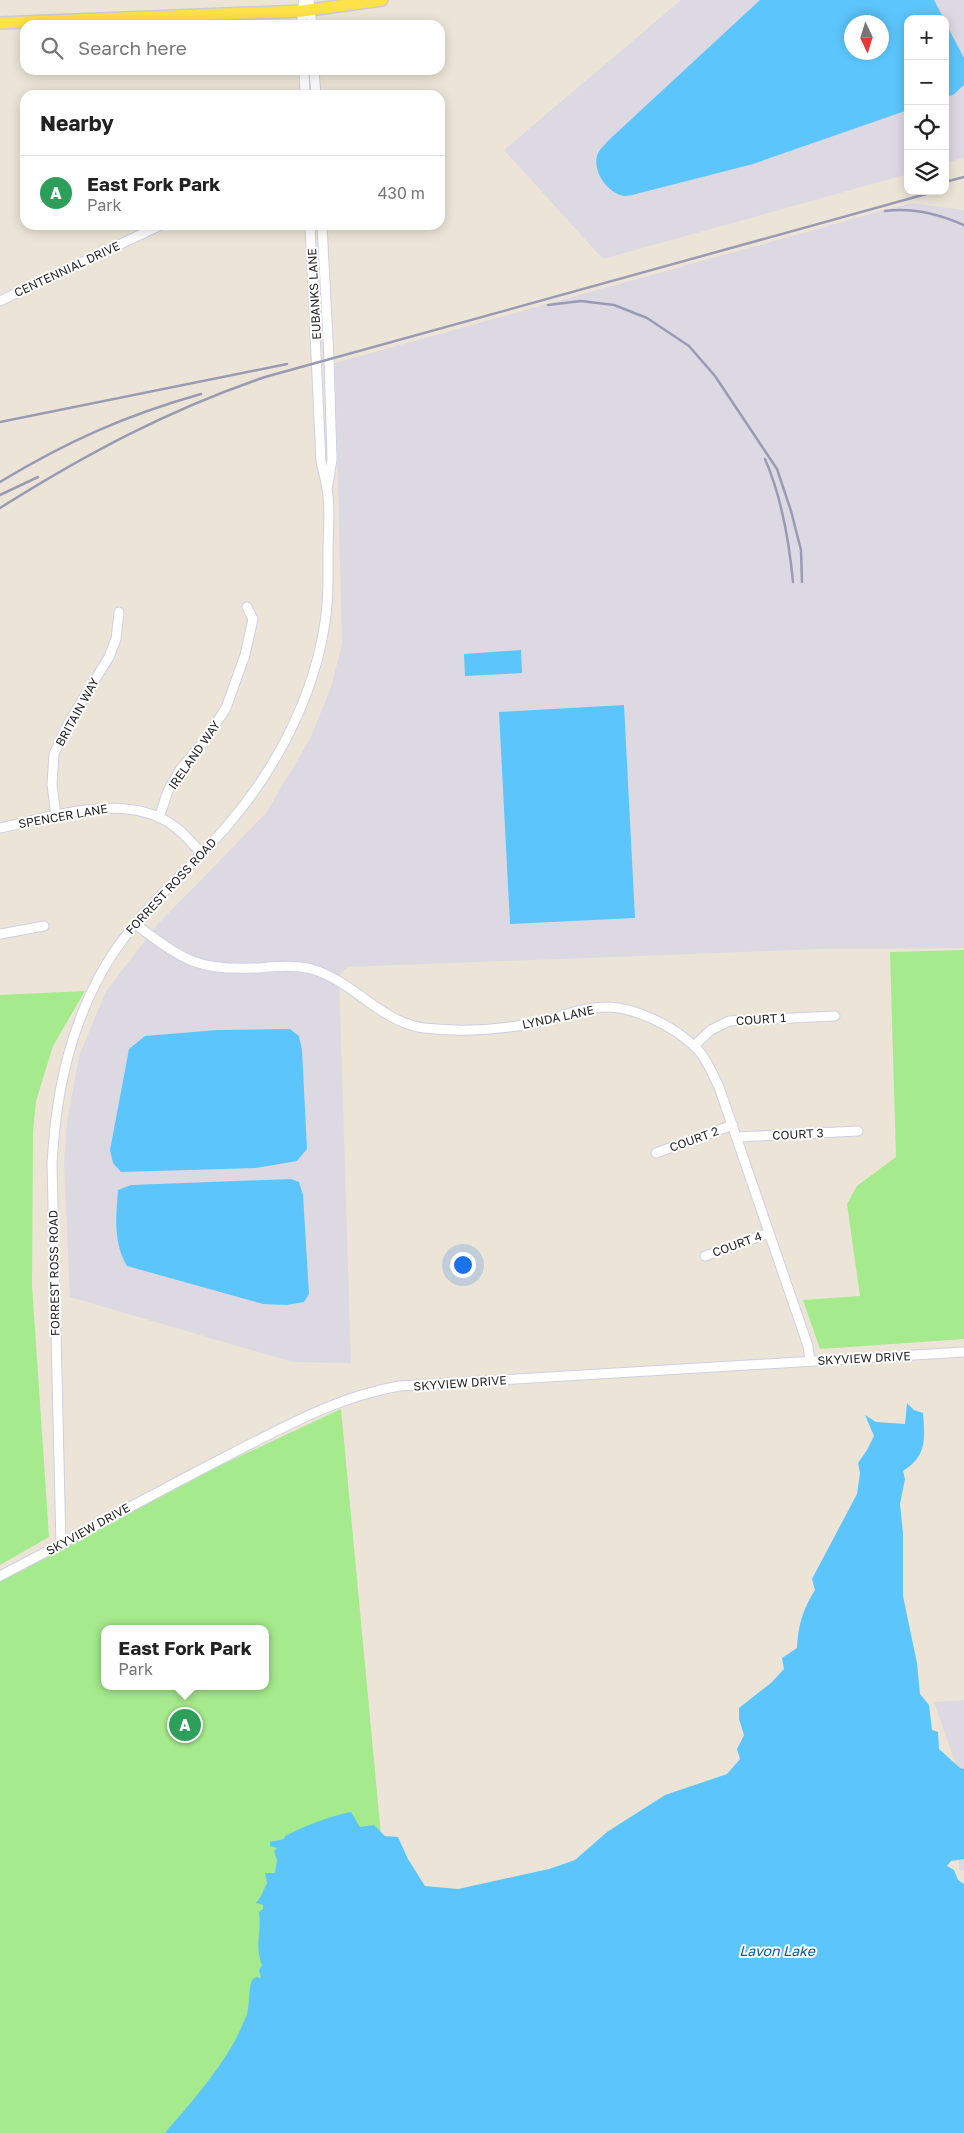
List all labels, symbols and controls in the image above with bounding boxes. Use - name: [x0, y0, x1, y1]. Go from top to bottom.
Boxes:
- north arrow: [844, 15, 889, 60]
- map controls: [904, 15, 949, 195]
- button: +: [904, 15, 949, 60]
- search box: [20, 20, 445, 75]
- icon: search: [38, 34, 66, 62]
- text: Search here: [78, 36, 187, 59]
- button: −: [904, 60, 949, 105]
- button: locate: [904, 105, 949, 150]
- text: Nearby: [40, 110, 114, 136]
- button: layers: [904, 150, 949, 195]
- text: East Fork Park: [87, 172, 220, 195]
- text: A: [50, 183, 62, 203]
- text: 430 m: [378, 183, 425, 203]
- text: Park: [87, 195, 122, 215]
- street label: CENTENNIAL DRIVE: [12, 238, 122, 300]
- street label: EUBANKS LANE: [304, 248, 324, 340]
- street label: BRITAIN WAY: [52, 675, 102, 749]
- street label: IRELAND WAY: [165, 718, 223, 792]
- street label: SPENCER LANE: [17, 801, 109, 831]
- street label: FORREST ROSS ROAD: [122, 835, 220, 937]
- street label: LYNDA LANE: [521, 1002, 595, 1032]
- street label: COURT 1: [735, 1010, 787, 1028]
- street label: COURT 2: [667, 1123, 721, 1155]
- street label: COURT 3: [772, 1125, 824, 1143]
- street label: FORREST ROSS ROAD: [45, 1210, 63, 1336]
- street label: COURT 4: [710, 1228, 764, 1260]
- your location: [450, 1252, 476, 1278]
- street label: SKYVIEW DRIVE: [817, 1348, 911, 1368]
- street label: SKYVIEW DRIVE: [413, 1372, 507, 1394]
- street label: SKYVIEW DRIVE: [44, 1500, 132, 1558]
- popup: [101, 1625, 269, 1690]
- text: East Fork Park: [118, 1636, 252, 1659]
- text: Park: [118, 1659, 153, 1679]
- pin: A: [169, 1706, 201, 1744]
- water label: Lavon Lake: [739, 1942, 816, 1959]

